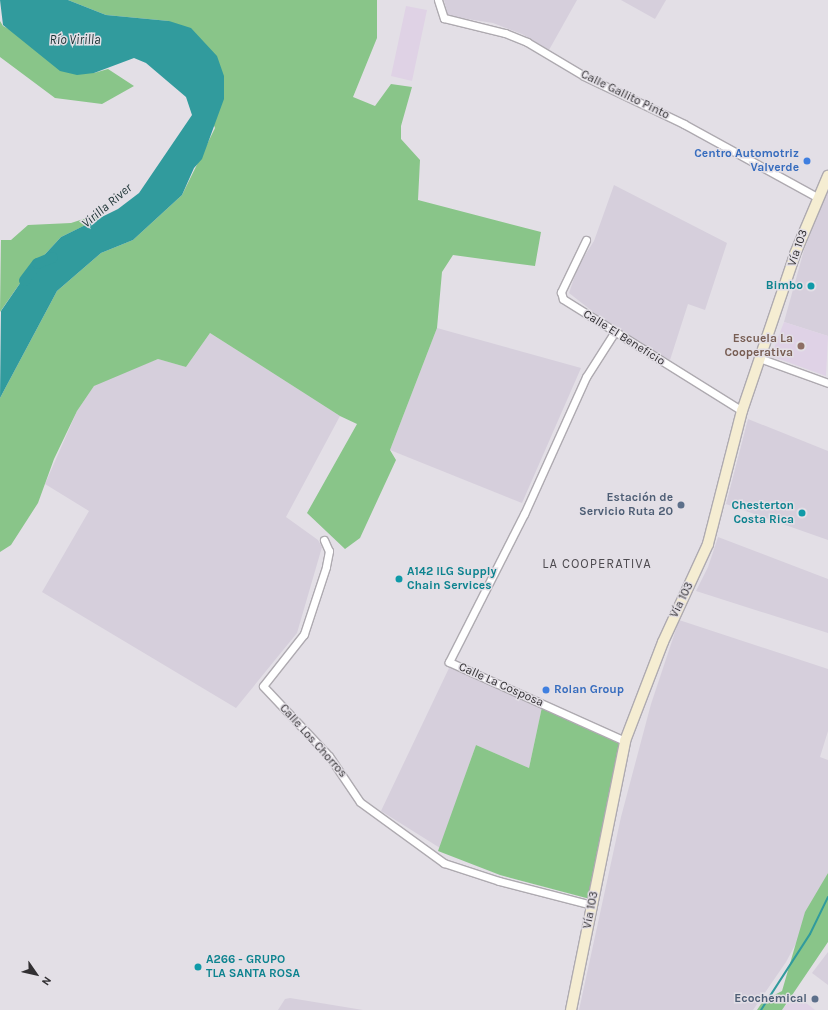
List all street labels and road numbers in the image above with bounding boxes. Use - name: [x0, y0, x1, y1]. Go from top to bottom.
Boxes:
- street label: Calle Gallito Pinto: [578, 67, 672, 123]
- street label: Vía 103: [785, 228, 811, 268]
- street label: Calle El Beneficio: [580, 307, 668, 369]
- street label: Vía 103: [667, 580, 697, 620]
- street label: Calle La Cosposa: [456, 660, 546, 710]
- street label: Calle Los Chorros: [276, 701, 350, 781]
- street label: Vía 103: [580, 890, 602, 930]

